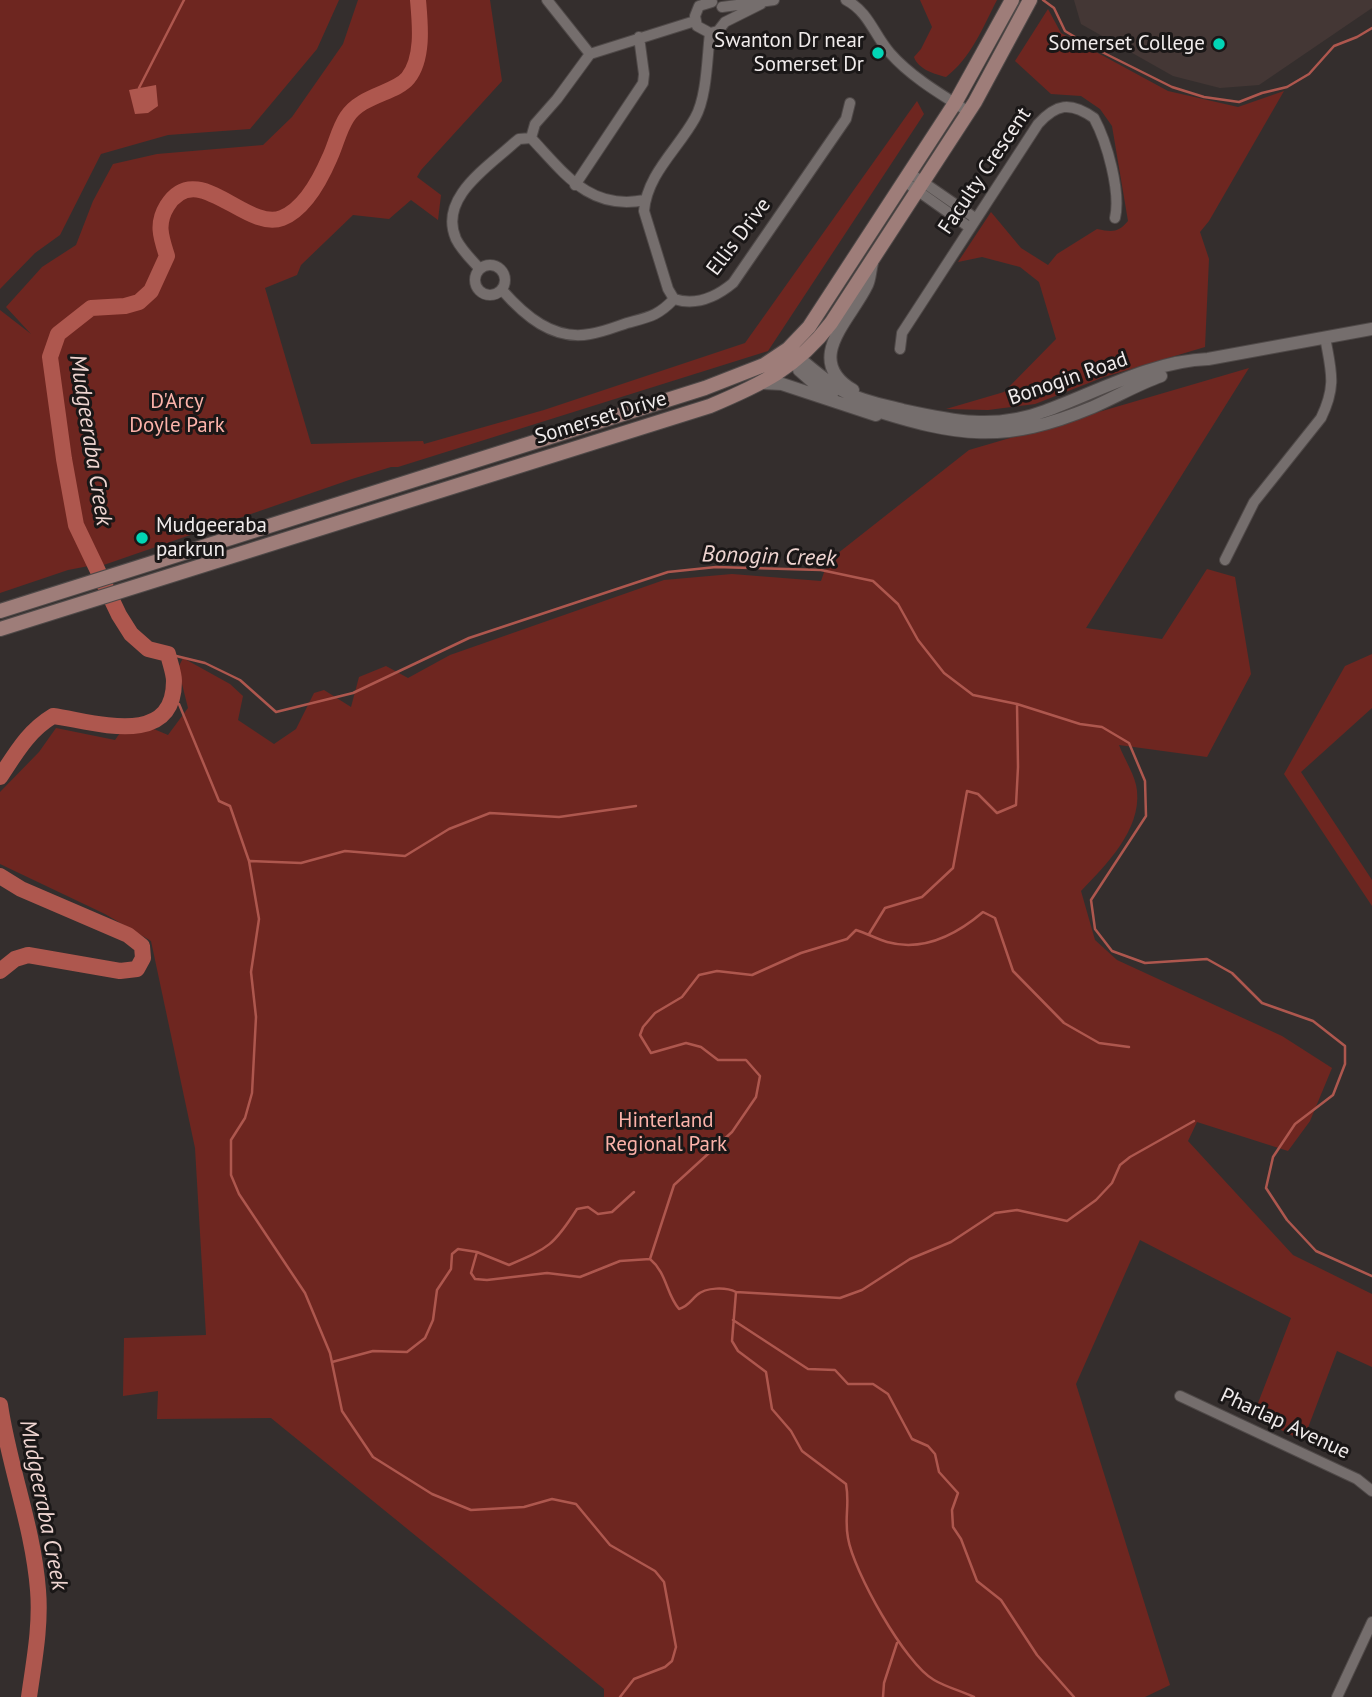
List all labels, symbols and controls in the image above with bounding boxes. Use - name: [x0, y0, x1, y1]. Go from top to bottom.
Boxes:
- place label: Swanton Dr near Somerset Dr: [714, 28, 864, 78]
- place label: Somerset College: [1048, 31, 1205, 57]
- marker: Somerset College: [1211, 36, 1227, 52]
- marker: Swanton Dr near Somerset Dr: [870, 45, 886, 61]
- street label: Faculty Crescent: [933, 103, 1037, 239]
- street label: Ellis Drive: [702, 193, 776, 281]
- street label: Bonogin Road: [1005, 347, 1131, 411]
- water label: Mudgeeraba Creek: [63, 353, 117, 527]
- street label: Somerset Drive: [532, 386, 670, 450]
- park label: D'Arcy Doyle Park: [129, 389, 225, 439]
- place label: Mudgeeraba parkrun: [156, 513, 267, 563]
- marker: Mudgeeraba parkrun: [134, 530, 150, 546]
- water label: Bonogin Creek: [701, 541, 837, 573]
- park label: Hinterland Regional Park: [605, 1108, 727, 1158]
- street label: Pharlap Avenue: [1216, 1383, 1354, 1465]
- water label: Mudgeeraba Creek: [13, 1418, 73, 1592]

